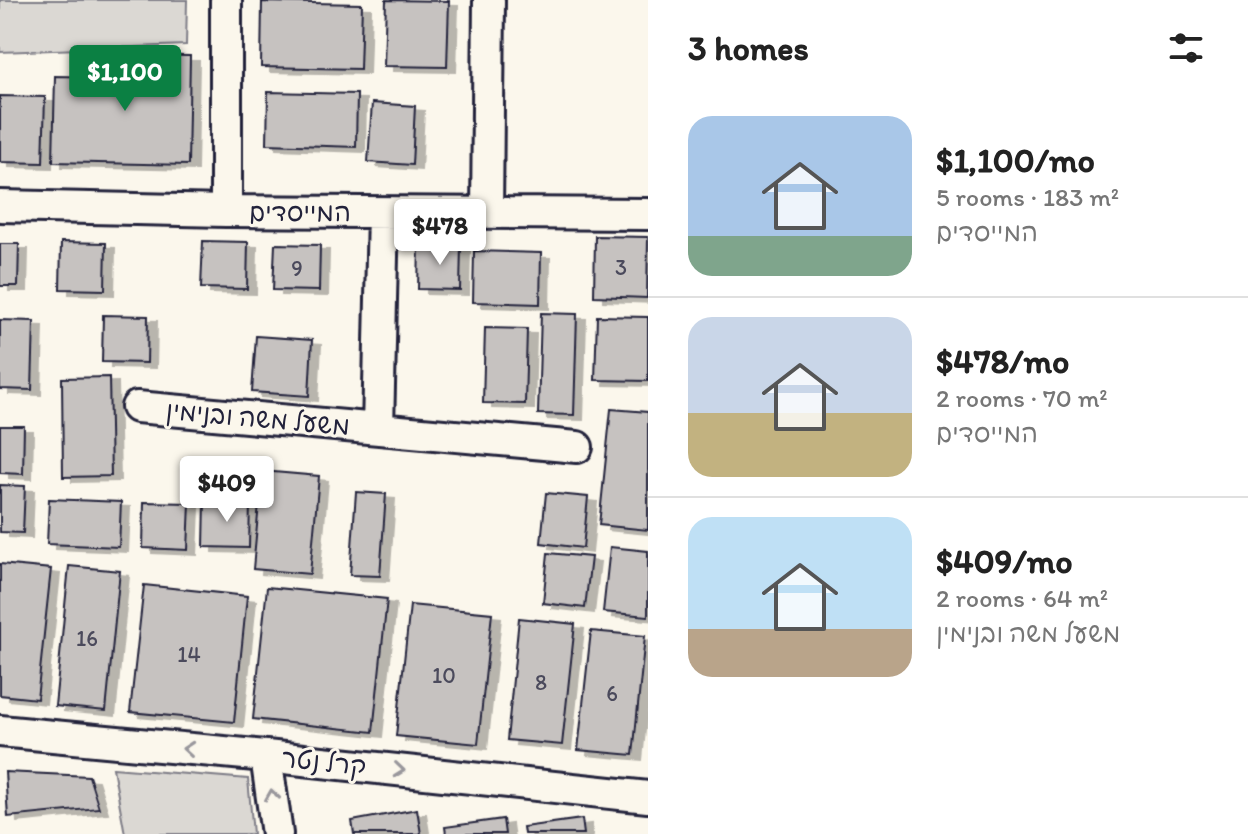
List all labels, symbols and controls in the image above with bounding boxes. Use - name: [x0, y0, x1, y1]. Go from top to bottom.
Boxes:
- icon: filters: [1164, 26, 1208, 70]
- text: 3 homes: [688, 28, 809, 69]
- pin: $1,100: [60, 45, 190, 113]
- text: $1,100: [87, 55, 163, 87]
- text: $1,100/mo: [936, 140, 1095, 181]
- icon: home: [752, 148, 848, 244]
- text: 5 rooms · 183 m²: [936, 181, 1119, 213]
- street label: המייסדים: [249, 196, 351, 228]
- pin: $478: [393, 199, 487, 267]
- text: $478: [412, 209, 468, 241]
- text: המייסדים: [936, 216, 1038, 248]
- house number: 3: [615, 254, 627, 281]
- house number: 9: [291, 255, 303, 282]
- text: $478/mo: [936, 341, 1069, 382]
- icon: home: [752, 349, 848, 445]
- text: 2 rooms · 70 m²: [936, 382, 1108, 414]
- street label: משעל משה ובנימין: [165, 394, 351, 442]
- text: המייסדים: [936, 417, 1038, 449]
- pin: $409: [180, 456, 274, 524]
- text: $409: [198, 466, 256, 498]
- text: $409/mo: [936, 541, 1073, 582]
- icon: home: [752, 549, 848, 645]
- text: 2 rooms · 64 m²: [936, 582, 1108, 614]
- text: משעל משה ובנימין: [936, 617, 1121, 649]
- house number: 16: [76, 625, 98, 652]
- house number: 14: [177, 641, 201, 668]
- house number: 10: [432, 662, 456, 689]
- house number: 8: [535, 669, 547, 696]
- house number: 6: [606, 680, 618, 707]
- one-way arrow: [182, 740, 195, 757]
- street label: קרל נטר: [280, 742, 368, 782]
- one-way arrow: [393, 762, 406, 779]
- one-way arrow: [263, 788, 280, 801]

